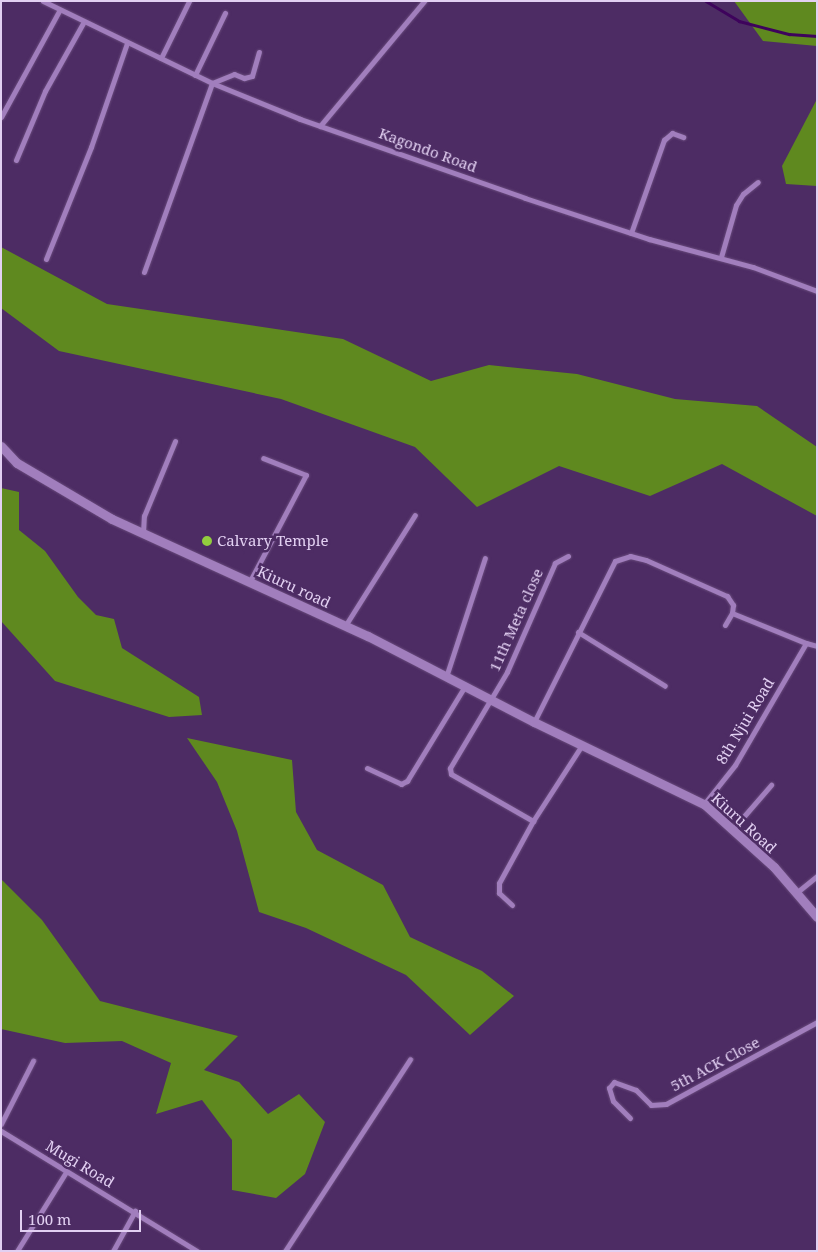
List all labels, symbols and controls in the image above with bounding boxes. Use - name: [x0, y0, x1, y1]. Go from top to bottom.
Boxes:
- street label: Kagondo Road: [376, 124, 480, 176]
- place label: Calvary Temple: [217, 532, 328, 550]
- marker: Calvary Temple: [201, 535, 213, 547]
- street label: Kiuru road: [255, 562, 333, 612]
- street label: 11th Meta close: [485, 566, 547, 674]
- street label: 8th Njui Road: [712, 675, 778, 767]
- street label: Kiuru Road: [708, 789, 780, 857]
- street label: 5th ACK Close: [667, 1033, 763, 1095]
- street label: Mugi Road: [43, 1137, 117, 1191]
- scale bar: [22, 1200, 144, 1232]
- text: 100 m: [28, 1209, 71, 1229]

